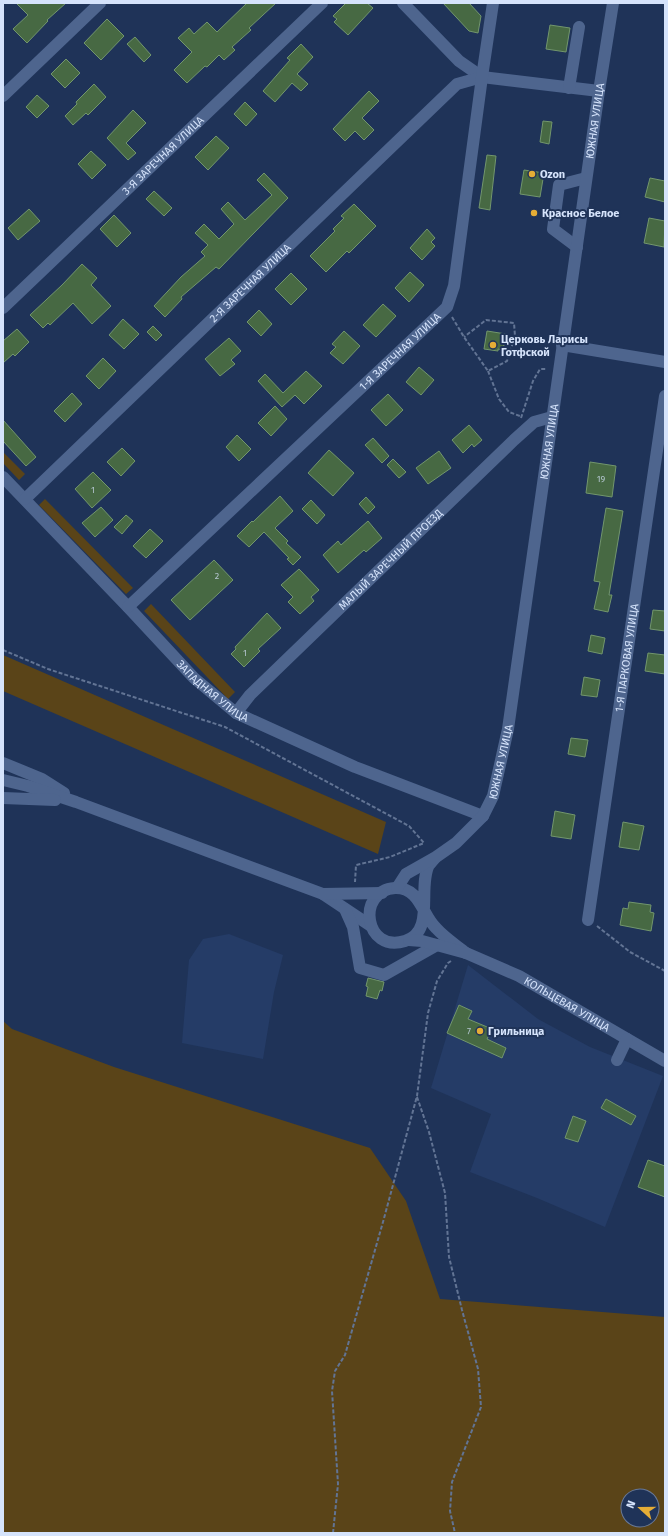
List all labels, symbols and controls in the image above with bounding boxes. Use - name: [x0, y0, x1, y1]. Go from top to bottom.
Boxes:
- street label: ЮЖНАЯ УЛИЦА: [583, 82, 607, 160]
- street label: 3-Я ЗАРЕЧНАЯ УЛИЦА: [120, 113, 207, 198]
- place label: Ozon: [540, 168, 565, 181]
- marker: Ozon: [527, 169, 537, 179]
- place label: Красное Белое: [542, 207, 619, 220]
- marker: Красное Белое: [529, 208, 539, 218]
- street label: 2-Я ЗАРЕЧНАЯ УЛИЦА: [207, 241, 294, 325]
- street label: 1-Я ЗАРЕЧНАЯ УЛИЦА: [357, 310, 444, 393]
- place label: Церковь Ларисы Готфской: [501, 333, 588, 359]
- marker: Церковь Ларисы Готфской: [488, 340, 498, 350]
- street label: ЮЖНАЯ УЛИЦА: [538, 402, 561, 480]
- house number: 19: [597, 474, 606, 484]
- house number: 1: [91, 485, 95, 495]
- street label: МАЛЫЙ ЗАРЕЧНЫЙ ПРОЕЗД: [336, 507, 446, 613]
- house number: 2: [215, 571, 219, 581]
- street label: 1-Я ПАРКОВАЯ УЛИЦА: [613, 602, 642, 713]
- house number: 1: [243, 648, 247, 658]
- street label: ЗАПАДНАЯ УЛИЦА: [174, 658, 251, 725]
- street label: ЮЖНАЯ УЛИЦА: [486, 723, 516, 801]
- street label: КОЛЬЦЕВАЯ УЛИЦА: [522, 974, 613, 1035]
- place label: Грильница: [488, 1025, 544, 1038]
- house number: 7: [467, 1026, 471, 1036]
- marker: Грильница: [475, 1026, 485, 1036]
- north arrow: [620, 1488, 660, 1528]
- text: N: [624, 1499, 639, 1510]

